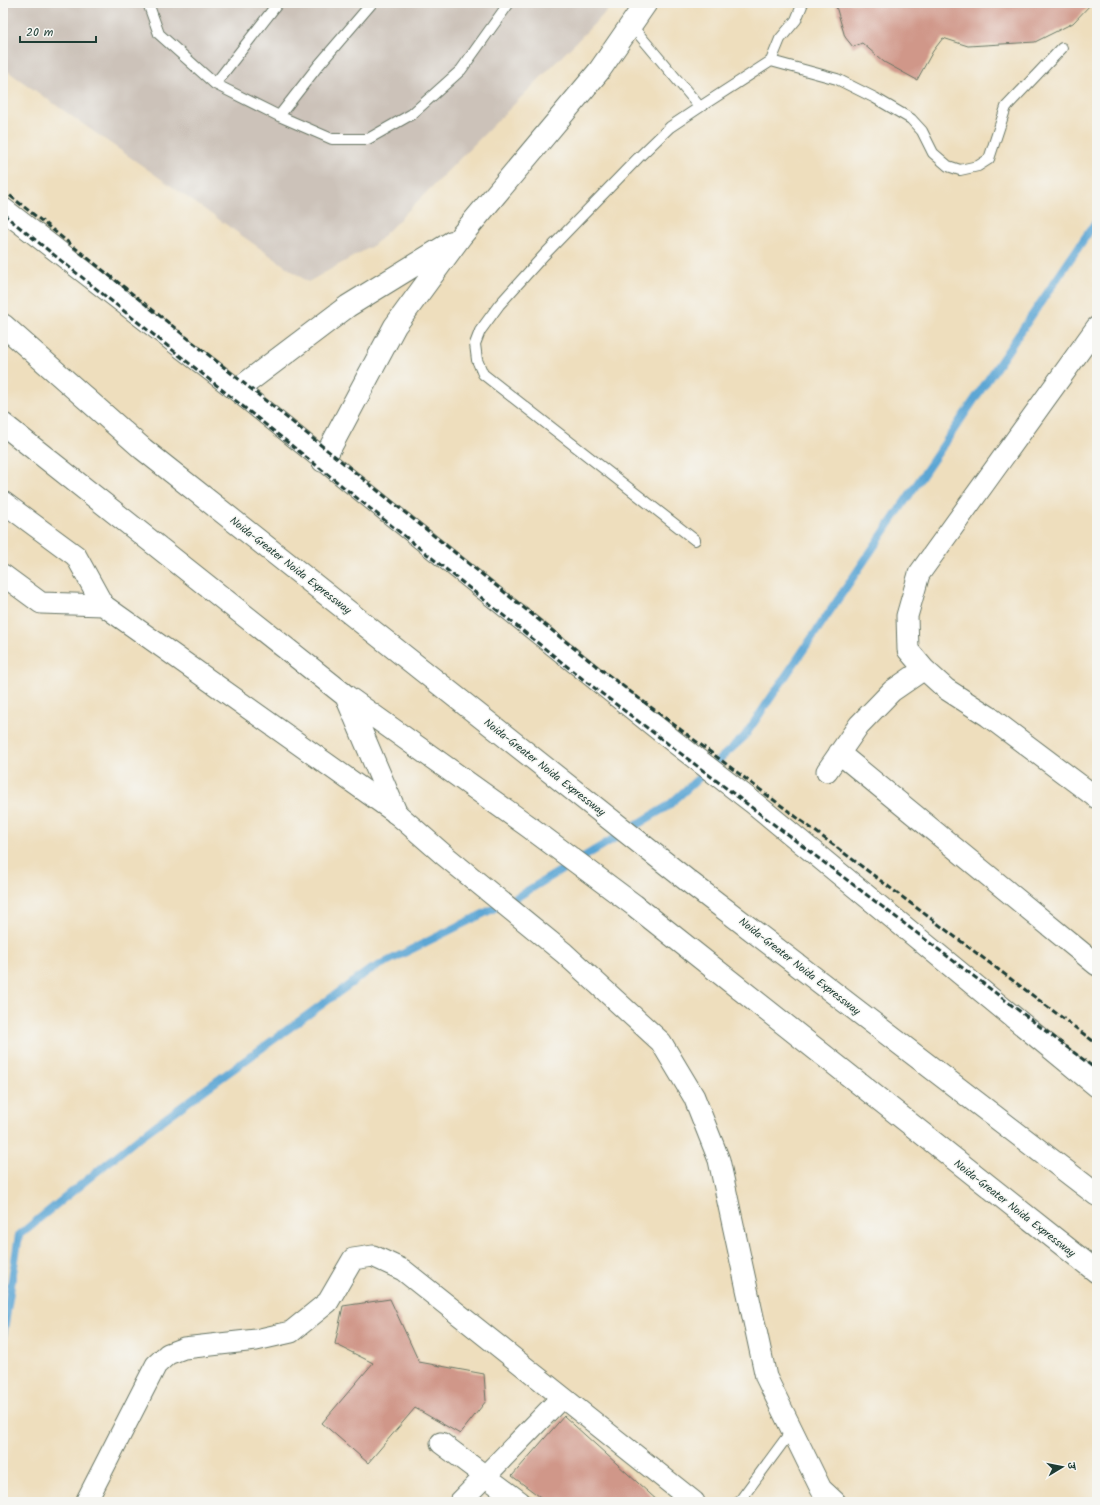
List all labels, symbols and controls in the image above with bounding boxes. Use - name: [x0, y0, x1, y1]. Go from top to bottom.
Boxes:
- scale bar: [20, 18, 96, 44]
- text: 20 m: [26, 23, 54, 42]
- street label: Noida-Greater Noida Expressway: [225, 512, 356, 620]
- street label: Noida-Greater Noida Expressway: [479, 714, 610, 822]
- street label: Noida-Greater Noida Expressway: [734, 913, 865, 1021]
- street label: Noida-Greater Noida Expressway: [949, 1155, 1080, 1263]
- north arrow: [1042, 1447, 1082, 1487]
- text: उ: [1061, 1460, 1081, 1472]

